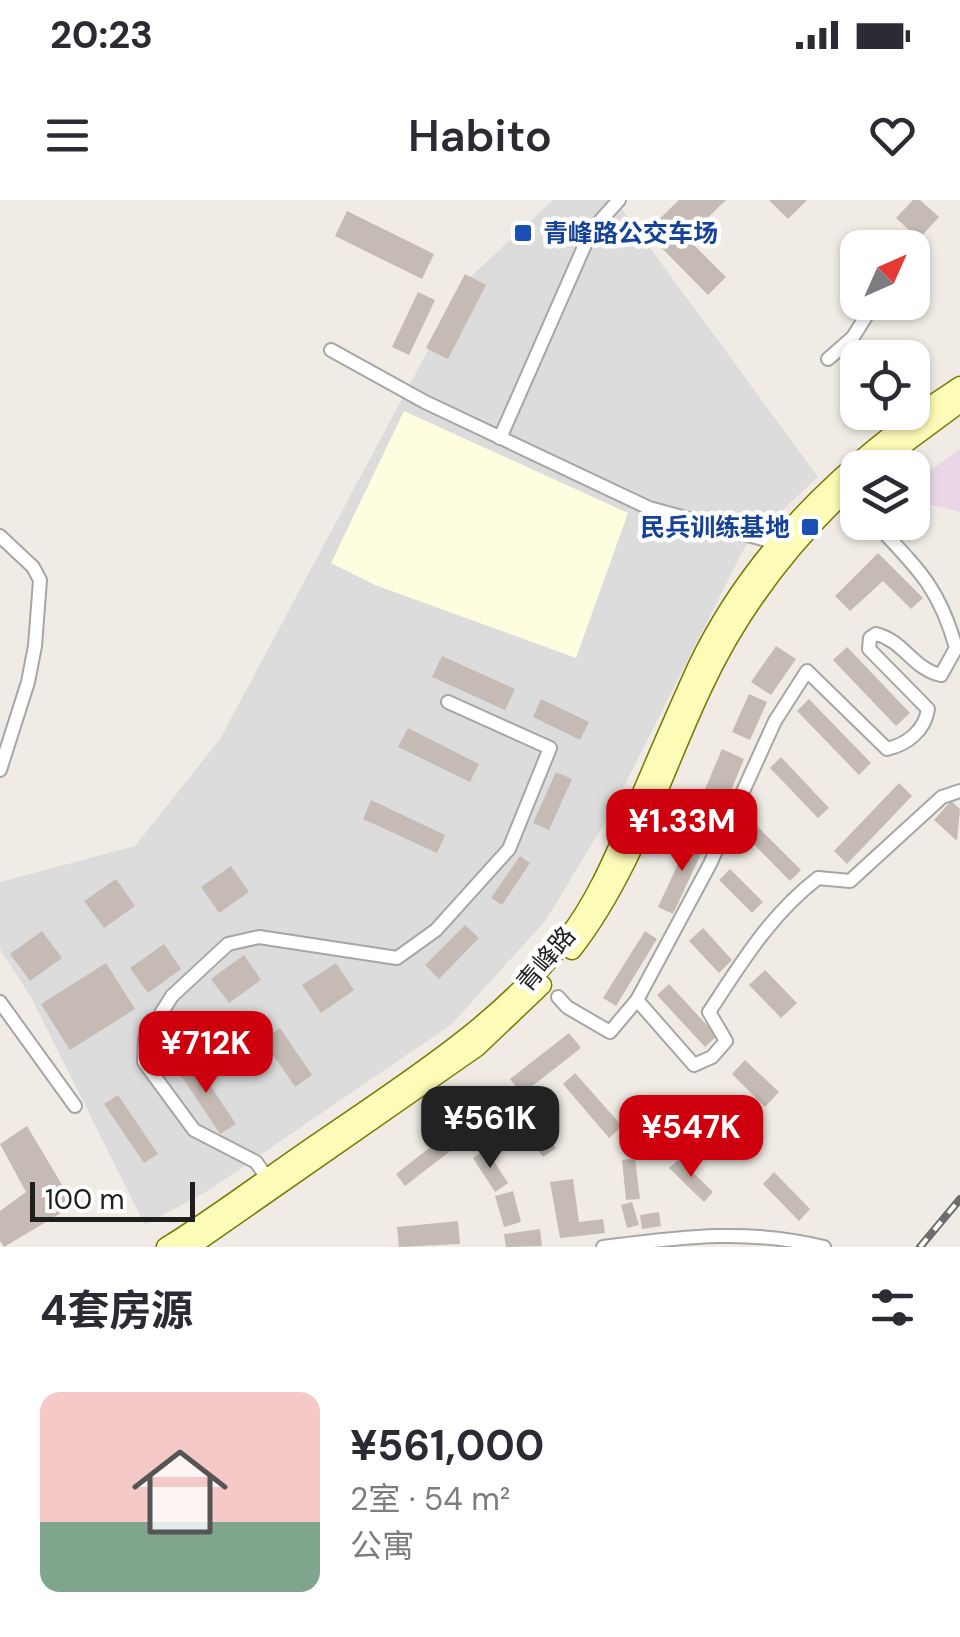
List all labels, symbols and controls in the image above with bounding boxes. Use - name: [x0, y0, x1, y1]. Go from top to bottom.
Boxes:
- text: 20:23: [50, 10, 153, 60]
- text: Habito: [408, 106, 552, 165]
- icon: menu: [40, 108, 95, 163]
- icon: heart: [865, 108, 920, 163]
- place label: 青峰路公交车场: [543, 217, 718, 250]
- marker: 青峰路公交车场: [512, 222, 534, 244]
- north arrow: [840, 230, 930, 320]
- map controls: [840, 230, 930, 540]
- button: locate: [840, 340, 930, 430]
- button: layers: [840, 450, 930, 540]
- place label: 民兵训练基地: [640, 511, 790, 544]
- marker: 民兵训练基地: [799, 516, 821, 538]
- pin: ¥1.33M: [601, 789, 763, 874]
- text: ¥1.33M: [628, 800, 736, 842]
- street label: 青峰路: [509, 920, 583, 998]
- pin: ¥712K: [136, 1011, 276, 1096]
- text: ¥712K: [161, 1022, 251, 1064]
- pin: ¥561K: [420, 1086, 560, 1171]
- pin: ¥547K: [621, 1095, 761, 1180]
- text: ¥561K: [443, 1097, 537, 1139]
- text: ¥547K: [641, 1106, 741, 1148]
- scale bar: [30, 1177, 195, 1221]
- text: 100 m: [45, 1181, 124, 1218]
- icon: filters: [865, 1280, 920, 1335]
- text: 4套房源: [40, 1283, 193, 1338]
- text: ¥561,000: [350, 1418, 544, 1473]
- icon: home: [120, 1432, 240, 1552]
- text: 2室 · 54 m²: [350, 1478, 510, 1520]
- text: 公寓: [350, 1525, 414, 1567]

